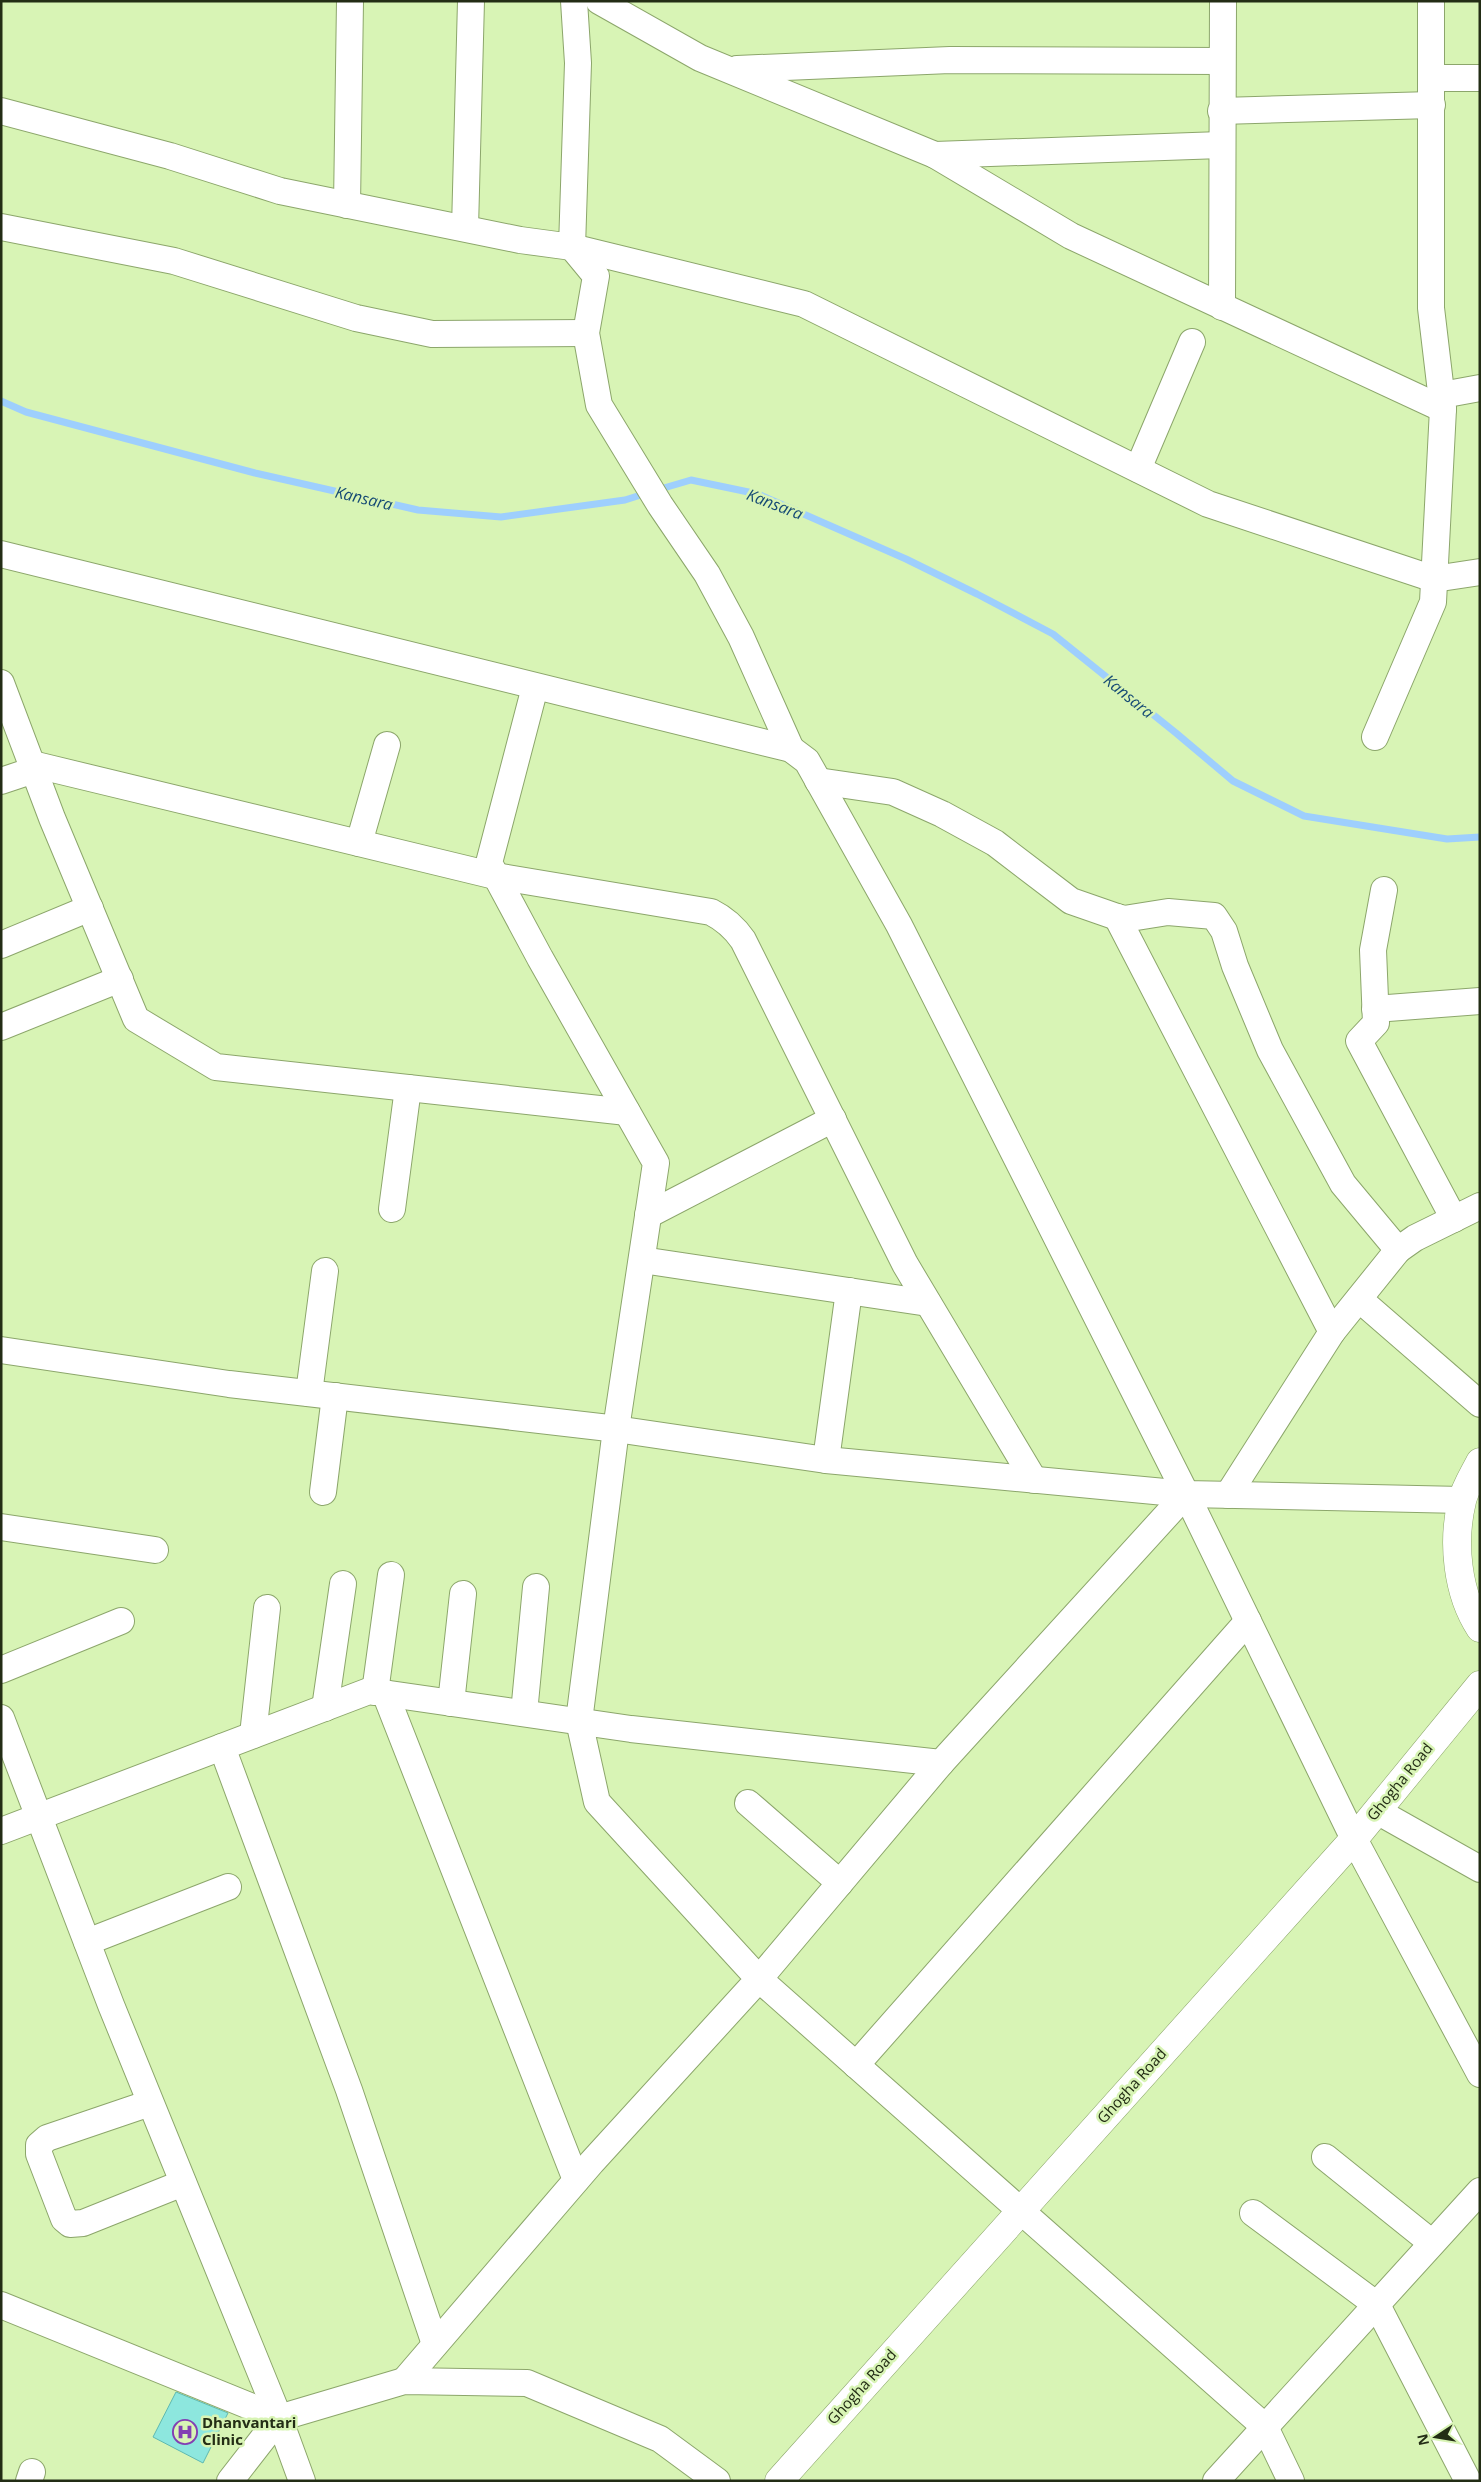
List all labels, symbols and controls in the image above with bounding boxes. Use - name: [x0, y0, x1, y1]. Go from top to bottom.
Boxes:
- water label: Kansara: [333, 481, 395, 515]
- water label: Kansara: [744, 483, 806, 525]
- water label: Kansara: [1099, 669, 1159, 723]
- street label: Ghogha Road: [1362, 1738, 1437, 1824]
- street label: Ghogha Road: [1092, 2044, 1170, 2127]
- street label: Ghogha Road: [822, 2345, 900, 2428]
- place label: Dhanvantari Clinic: [202, 2412, 296, 2449]
- north arrow: [1411, 2412, 1461, 2462]
- hospital icon: Dhanvantari Clinic: [172, 2419, 198, 2445]
- text: N: [1412, 2432, 1433, 2447]

